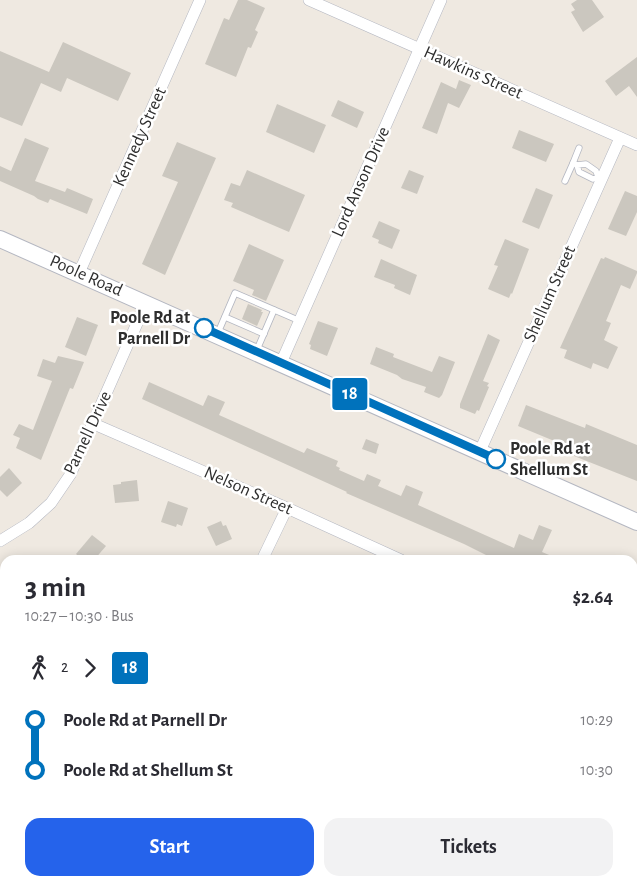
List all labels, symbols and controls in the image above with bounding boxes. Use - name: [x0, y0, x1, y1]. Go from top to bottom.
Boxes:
- street label: Hawkins Street: [421, 43, 525, 103]
- street label: Kennedy Street: [110, 84, 170, 189]
- street label: Lord Anson Drive: [329, 124, 393, 240]
- street label: Shellum Street: [521, 243, 579, 345]
- street label: Poole Road: [47, 252, 125, 300]
- place label: Poole Rd at Parnell Dr: [110, 309, 191, 348]
- marker: Poole Rd at Parnell Dr: [194, 318, 214, 338]
- line badge: 18: [328, 378, 372, 410]
- text: 18: [342, 385, 358, 403]
- street label: Parnell Drive: [61, 389, 115, 477]
- place label: Poole Rd at Shellum St: [510, 440, 590, 479]
- marker: Poole Rd at Shellum St: [486, 449, 506, 469]
- street label: Nelson Street: [201, 464, 295, 519]
- text: 3 min: [25, 574, 86, 602]
- text: $2.64: [572, 588, 613, 607]
- text: 10:27 – 10:30 · Bus: [25, 608, 134, 624]
- icon: walk: [25, 654, 53, 682]
- icon: forward: [76, 654, 104, 682]
- text: 2: [61, 659, 68, 675]
- text: 18: [122, 659, 138, 677]
- text: Poole Rd at Parnell Dr: [63, 711, 227, 730]
- text: 10:29: [581, 712, 613, 728]
- text: Poole Rd at Shellum St: [63, 761, 233, 780]
- text: 10:30: [580, 762, 613, 778]
- button: Start: [25, 818, 314, 876]
- button: Tickets: [324, 818, 613, 876]

